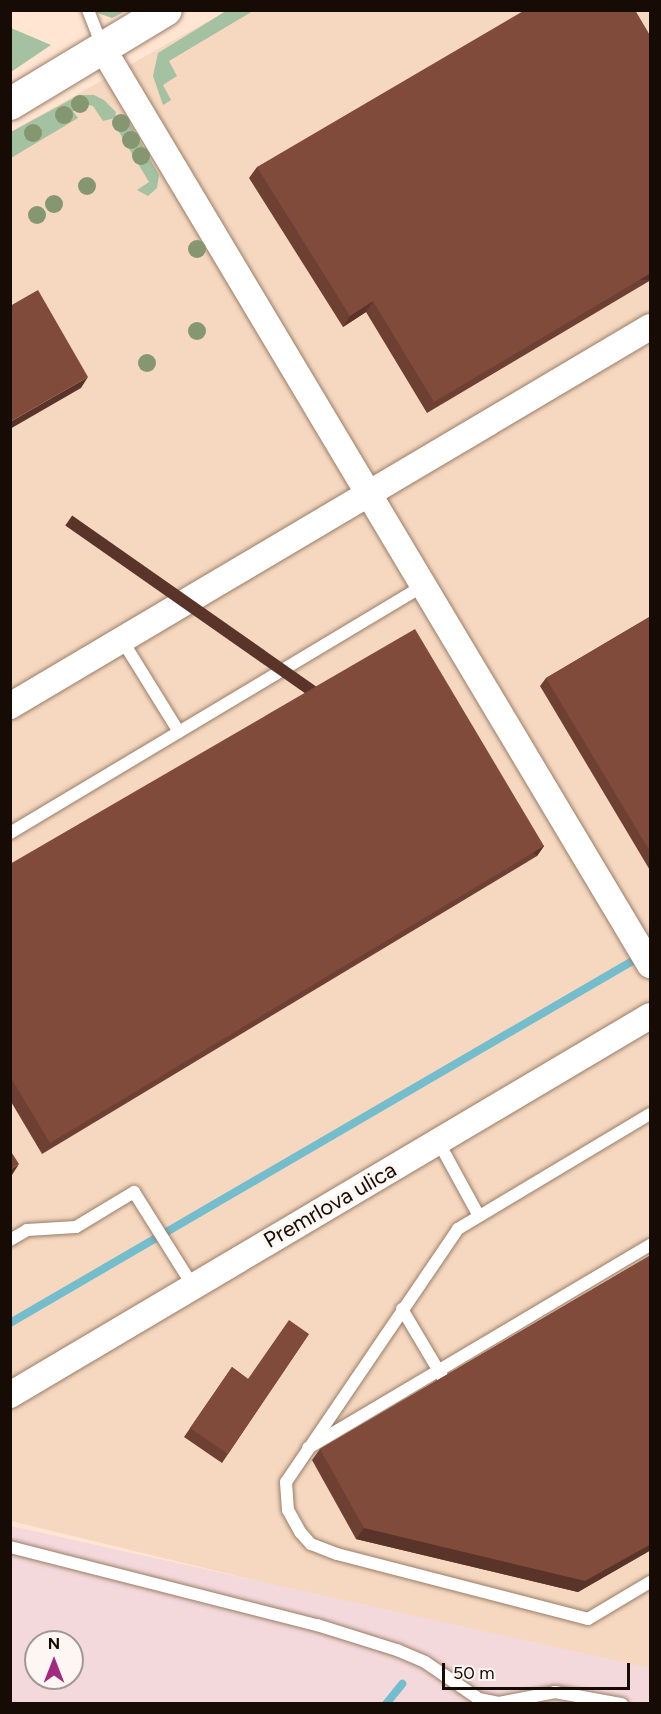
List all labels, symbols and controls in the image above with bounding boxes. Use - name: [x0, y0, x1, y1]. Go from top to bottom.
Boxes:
- street label: Premrlova ulica: [259, 1156, 401, 1254]
- north arrow: [24, 1630, 84, 1690]
- text: N: [48, 1634, 60, 1653]
- scale bar: [445, 1651, 632, 1689]
- text: 50 m: [453, 1662, 495, 1684]

